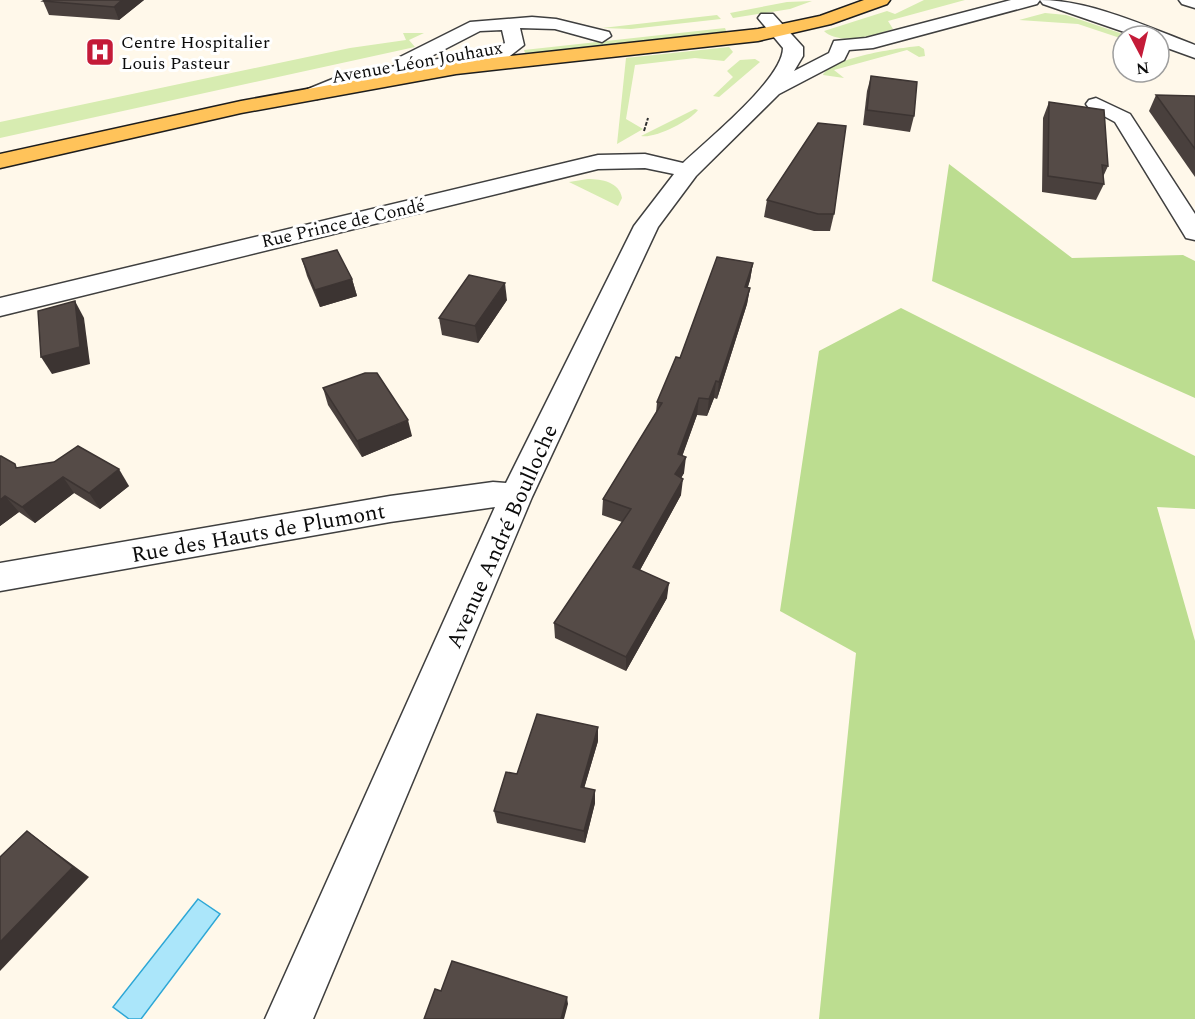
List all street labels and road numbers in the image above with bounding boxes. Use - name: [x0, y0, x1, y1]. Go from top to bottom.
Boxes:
- street label: Avenue Léon Jouhaux: [329, 34, 505, 91]
- street label: Rue Prince de Condé: [259, 191, 428, 255]
- street label: Avenue André Boulloche: [438, 419, 567, 654]
- street label: Rue des Hauts de Plumont: [129, 495, 388, 572]

